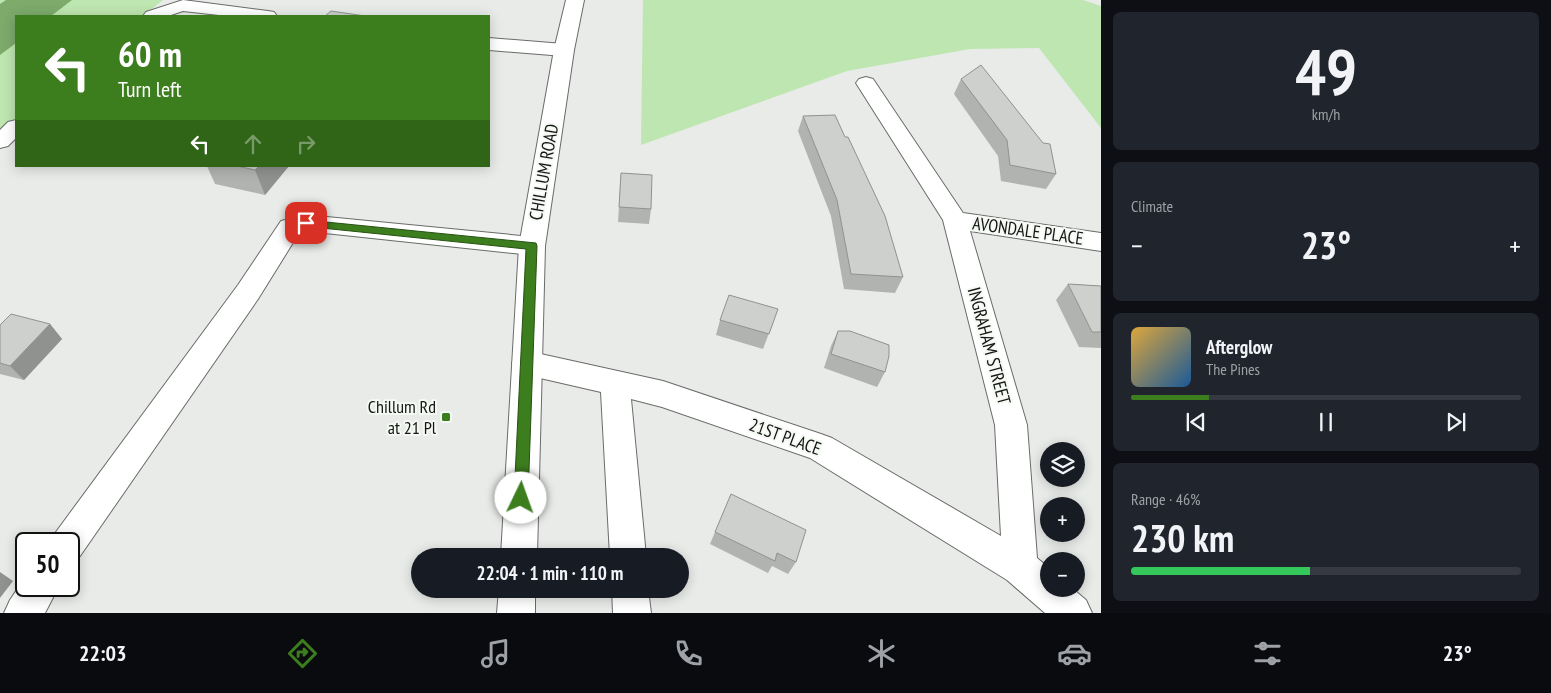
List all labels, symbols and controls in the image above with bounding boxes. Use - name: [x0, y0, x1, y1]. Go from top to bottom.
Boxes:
- text: 49: [1295, 29, 1357, 113]
- text: 60 m: [118, 31, 182, 77]
- icon: left: [35, 35, 100, 100]
- text: Turn left: [118, 75, 182, 103]
- text: km/h: [1312, 104, 1340, 124]
- street label: CHILLUM ROAD: [524, 122, 563, 222]
- icon: left: [186, 130, 214, 158]
- icon: ahead: [239, 130, 267, 158]
- icon: right: [292, 130, 320, 158]
- text: Climate: [1131, 196, 1173, 216]
- pin: [285, 202, 327, 244]
- icon: arrive: [292, 209, 320, 237]
- street label: AVONDALE PLACE: [971, 211, 1085, 250]
- text: 23°: [1301, 220, 1351, 269]
- text: −: [1131, 227, 1143, 264]
- text: +: [1509, 227, 1521, 264]
- street label: INGRAHAM STREET: [963, 285, 1016, 407]
- text: Afterglow: [1206, 335, 1272, 359]
- text: The Pines: [1206, 359, 1260, 379]
- place label: Chillum Rd at 21 Pl: [368, 395, 437, 439]
- icon: previous: [1182, 408, 1210, 436]
- icon: pause: [1312, 408, 1340, 436]
- icon: next: [1442, 408, 1470, 436]
- marker: Chillum Rd at 21 Pl: [440, 411, 452, 423]
- street label: 21ST PLACE: [746, 413, 824, 460]
- map controls: [1040, 442, 1085, 597]
- button: layers: [1040, 442, 1085, 487]
- position arrow: [494, 471, 546, 523]
- text: Range · 46%: [1131, 489, 1200, 509]
- button: +: [1040, 497, 1085, 542]
- text: 230 km: [1131, 513, 1234, 562]
- speed limit sign: 50: [15, 532, 80, 597]
- button: −: [1040, 552, 1085, 597]
- text: 22:04 · 1 min · 110 m: [477, 561, 623, 585]
- icon: directions: [285, 636, 320, 671]
- icon: music: [478, 636, 513, 671]
- icon: phone: [671, 636, 706, 671]
- icon: climate: [864, 636, 899, 671]
- icon: car: [1057, 636, 1092, 671]
- icon: filters: [1250, 636, 1285, 671]
- text: 22:03: [79, 639, 127, 667]
- text: 23°: [1443, 639, 1472, 667]

